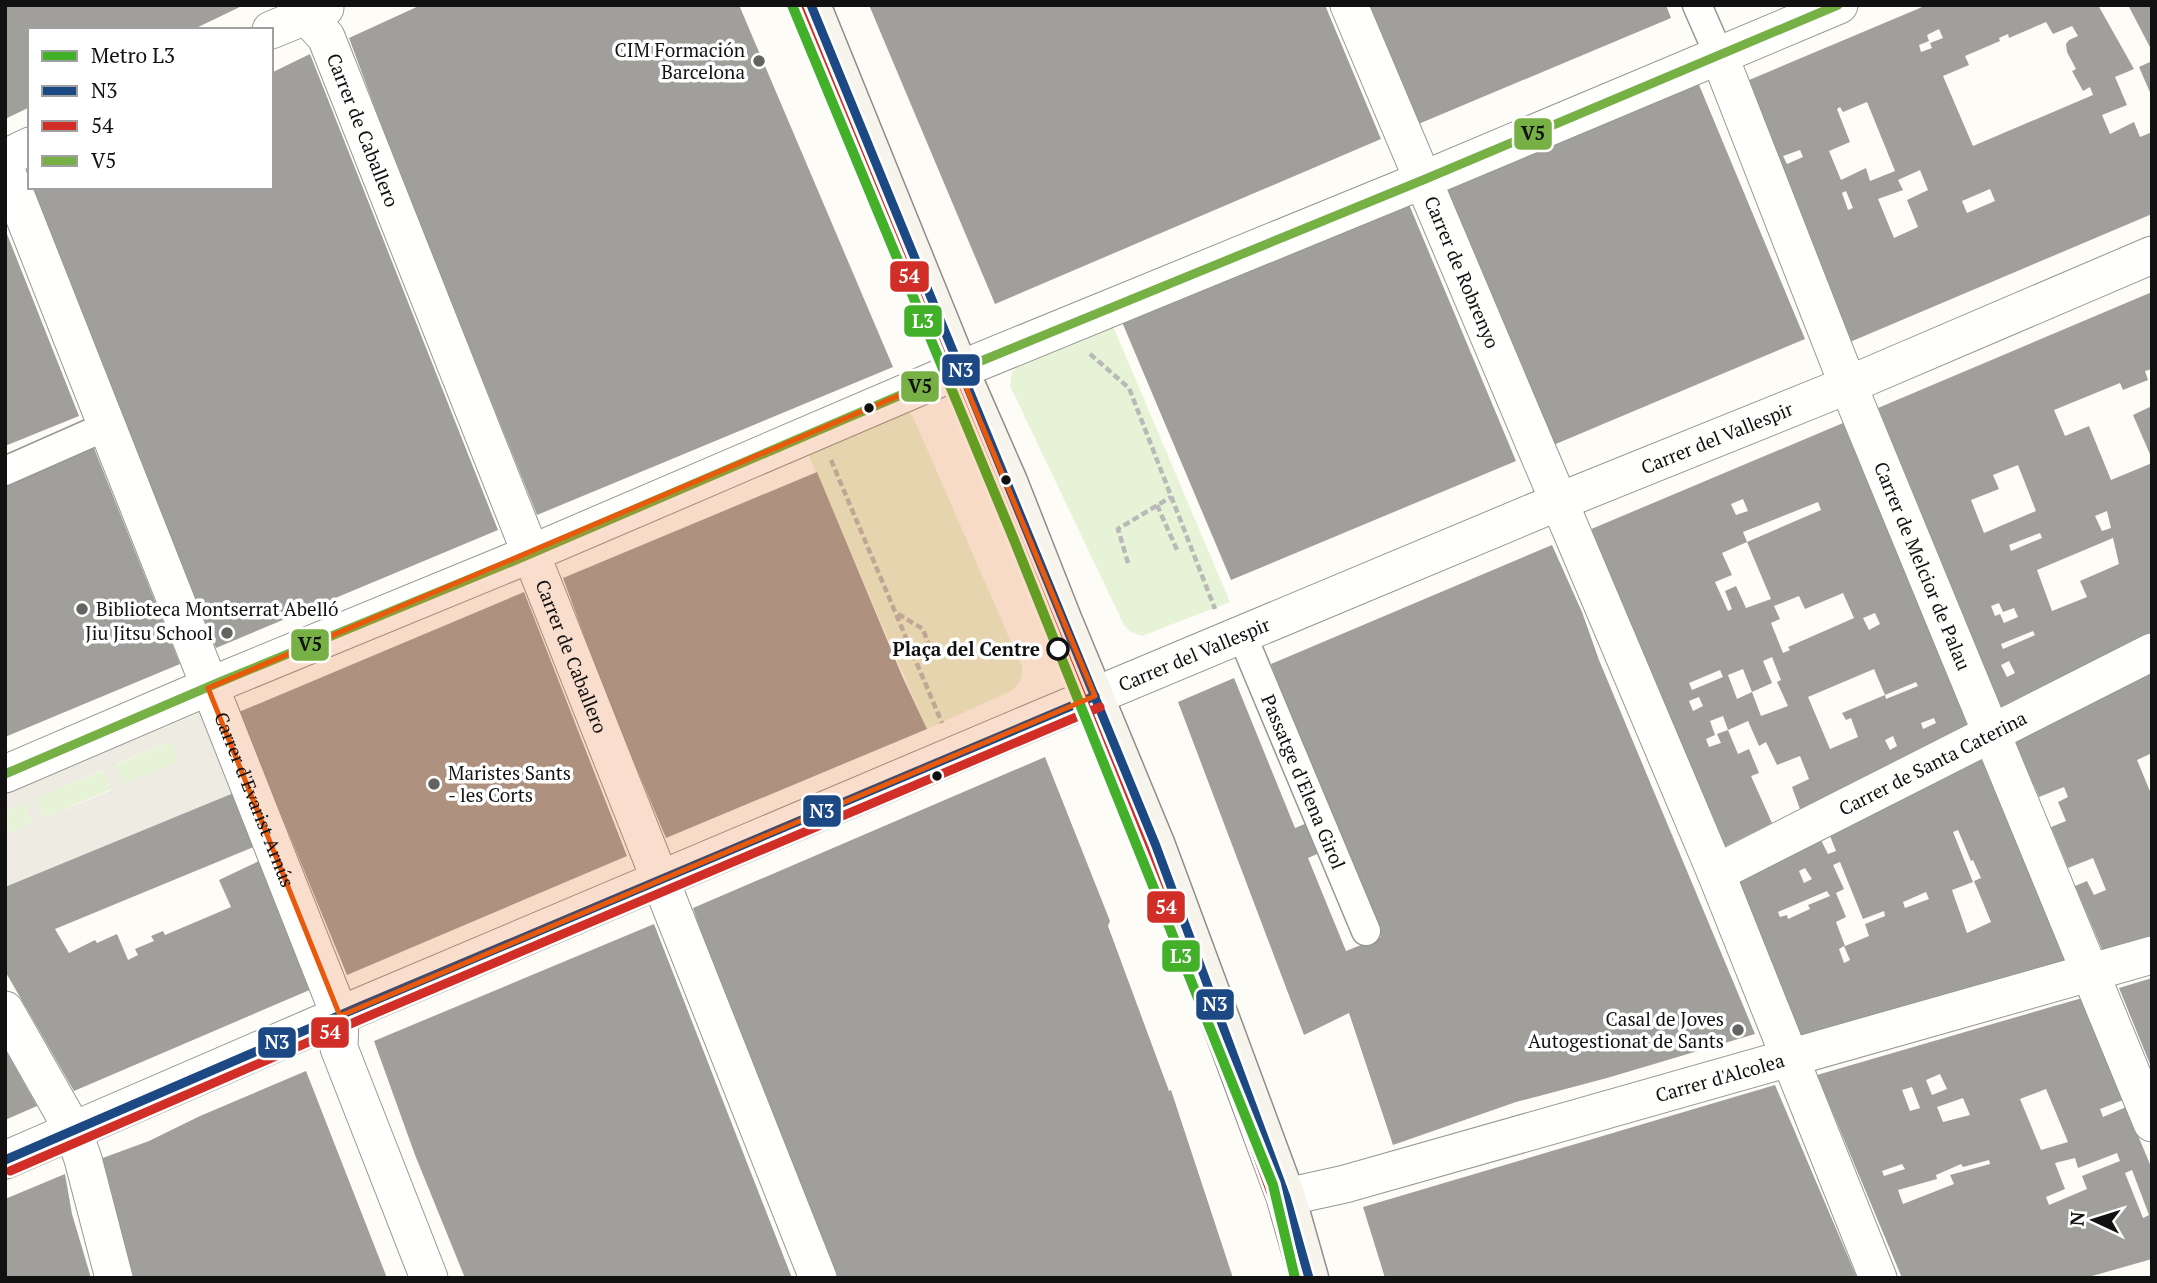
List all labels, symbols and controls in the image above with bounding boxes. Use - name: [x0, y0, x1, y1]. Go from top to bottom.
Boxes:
- legend: [28, 28, 273, 189]
- place label: CIM Formación Barcelona: [614, 37, 745, 84]
- text: Metro L3: [91, 41, 175, 69]
- street label: Carrer de Caballero: [322, 49, 405, 210]
- marker: CIM Formación Barcelona: [751, 53, 767, 69]
- text: N3: [91, 76, 118, 104]
- text: 54: [91, 111, 114, 139]
- line badge: V5: [1513, 117, 1553, 151]
- text: V5: [1521, 120, 1545, 145]
- text: V5: [91, 146, 117, 174]
- street label: Carrer de Robrenyo: [1419, 192, 1506, 352]
- line badge: 54: [889, 260, 930, 293]
- text: 54: [898, 263, 920, 288]
- line badge: L3: [903, 304, 943, 338]
- text: L3: [912, 308, 934, 333]
- line badge: N3: [941, 353, 981, 387]
- text: N3: [948, 357, 974, 382]
- line badge: V5: [900, 370, 940, 403]
- text: V5: [908, 373, 932, 398]
- street label: Carrer del Vallespir: [1637, 395, 1797, 479]
- unlabelled marker: [862, 401, 876, 415]
- street label: Carrer de Melcior de Palau: [1869, 458, 1977, 674]
- unlabelled marker: [999, 473, 1013, 487]
- street label: Carrer de Caballero: [530, 576, 614, 737]
- place label: Biblioteca Montserrat Abelló: [96, 596, 339, 621]
- marker: Biblioteca Montserrat Abelló: [74, 601, 90, 617]
- street label: Carrer del Vallespir: [1114, 611, 1274, 697]
- place label: Jiu Jitsu School: [85, 620, 213, 645]
- marker: Jiu Jitsu School: [219, 625, 235, 641]
- line badge: V5: [290, 628, 330, 662]
- text: V5: [298, 631, 322, 656]
- place label: Plaça del Centre: [893, 636, 1040, 661]
- marker: Plaça del Centre: [1047, 638, 1069, 660]
- street label: Passatge d'Elena Girol: [1256, 690, 1352, 873]
- street label: Carrer de Santa Caterina: [1834, 704, 2031, 821]
- street label: Carrer d'Evarist Arnús: [209, 708, 301, 891]
- place label: Maristes Sants - les Corts: [448, 760, 571, 807]
- unlabelled marker: [930, 769, 944, 783]
- marker: Maristes Sants - les Corts: [426, 776, 442, 792]
- line badge: N3: [802, 794, 842, 828]
- text: N3: [809, 798, 835, 823]
- line badge: 54: [1146, 890, 1186, 924]
- text: 54: [1155, 894, 1177, 919]
- line badge: L3: [1161, 939, 1201, 973]
- text: L3: [1170, 943, 1192, 968]
- line badge: N3: [1195, 988, 1235, 1021]
- text: N3: [1202, 991, 1228, 1016]
- place label: Casal de Joves Autogestionat de Sants: [1528, 1006, 1724, 1053]
- line badge: 54: [310, 1016, 350, 1049]
- text: 54: [319, 1019, 341, 1044]
- marker: Casal de Joves Autogestionat de Sants: [1730, 1022, 1746, 1038]
- line badge: N3: [257, 1026, 297, 1059]
- text: N3: [264, 1029, 290, 1054]
- street label: Carrer d'Alcolea: [1652, 1047, 1787, 1107]
- north arrow: [2059, 1185, 2129, 1255]
- text: N: [2064, 1210, 2090, 1227]

